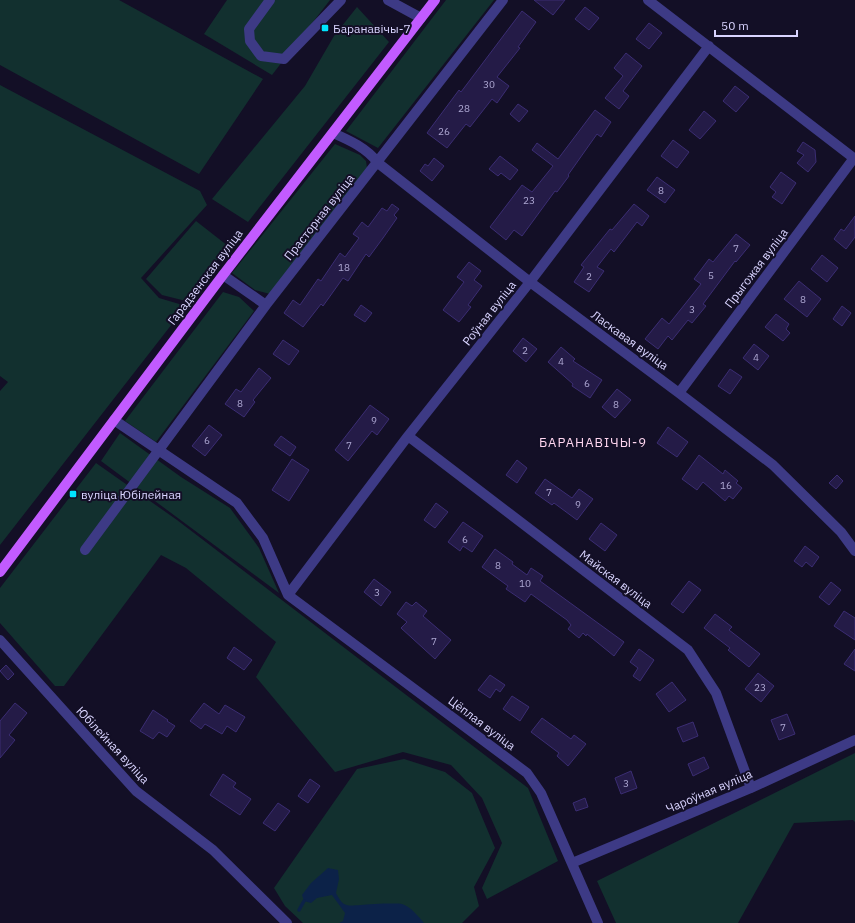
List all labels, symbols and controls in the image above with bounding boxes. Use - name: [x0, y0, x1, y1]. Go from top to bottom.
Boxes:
- scale bar: [715, 12, 797, 38]
- text: 50 m: [721, 18, 749, 33]
- place label: Баранавічы-7: [333, 21, 411, 36]
- marker: Баранавічы-7: [320, 23, 330, 33]
- house number: 30: [483, 78, 495, 91]
- house number: 28: [458, 102, 470, 115]
- house number: 26: [438, 125, 450, 138]
- street label: Прасторная вуліца: [281, 170, 358, 263]
- house number: 8: [658, 184, 664, 197]
- house number: 23: [523, 194, 535, 207]
- street label: Прыгожая вуліца: [721, 225, 791, 311]
- street label: Гарадзенская вуліца: [164, 226, 246, 328]
- house number: 7: [733, 242, 739, 255]
- house number: 18: [338, 261, 350, 274]
- house number: 5: [708, 269, 714, 282]
- house number: 2: [586, 270, 592, 283]
- street label: Роўная вуліца: [459, 277, 519, 348]
- house number: 8: [800, 293, 806, 306]
- house number: 3: [689, 303, 695, 316]
- street label: Ласкавая вуліца: [589, 307, 672, 373]
- house number: 2: [522, 344, 528, 357]
- house number: 4: [753, 351, 759, 364]
- house number: 4: [558, 355, 564, 368]
- house number: 6: [584, 377, 590, 390]
- house number: 8: [237, 397, 243, 410]
- house number: 8: [613, 398, 619, 411]
- house number: 9: [371, 414, 377, 427]
- house number: 6: [204, 434, 210, 447]
- district label: БАРАНАВІЧЫ-9: [539, 434, 647, 451]
- house number: 7: [346, 439, 352, 452]
- house number: 16: [720, 479, 732, 492]
- house number: 7: [546, 486, 552, 499]
- place label: вуліца Юбілейная: [81, 487, 181, 502]
- marker: вуліца Юбілейная: [68, 489, 78, 499]
- house number: 9: [575, 498, 581, 511]
- house number: 6: [462, 533, 468, 546]
- street label: Майская вуліца: [577, 547, 656, 612]
- house number: 8: [495, 559, 501, 572]
- house number: 10: [519, 577, 531, 590]
- house number: 3: [374, 586, 380, 599]
- house number: 7: [431, 635, 437, 648]
- house number: 23: [754, 681, 766, 694]
- street label: Цёплая вуліца: [445, 693, 519, 754]
- street label: Юбілейная вуліца: [73, 703, 153, 787]
- house number: 7: [780, 721, 786, 734]
- street label: Чароўная вуліца: [664, 766, 755, 816]
- house number: 3: [623, 777, 629, 790]

